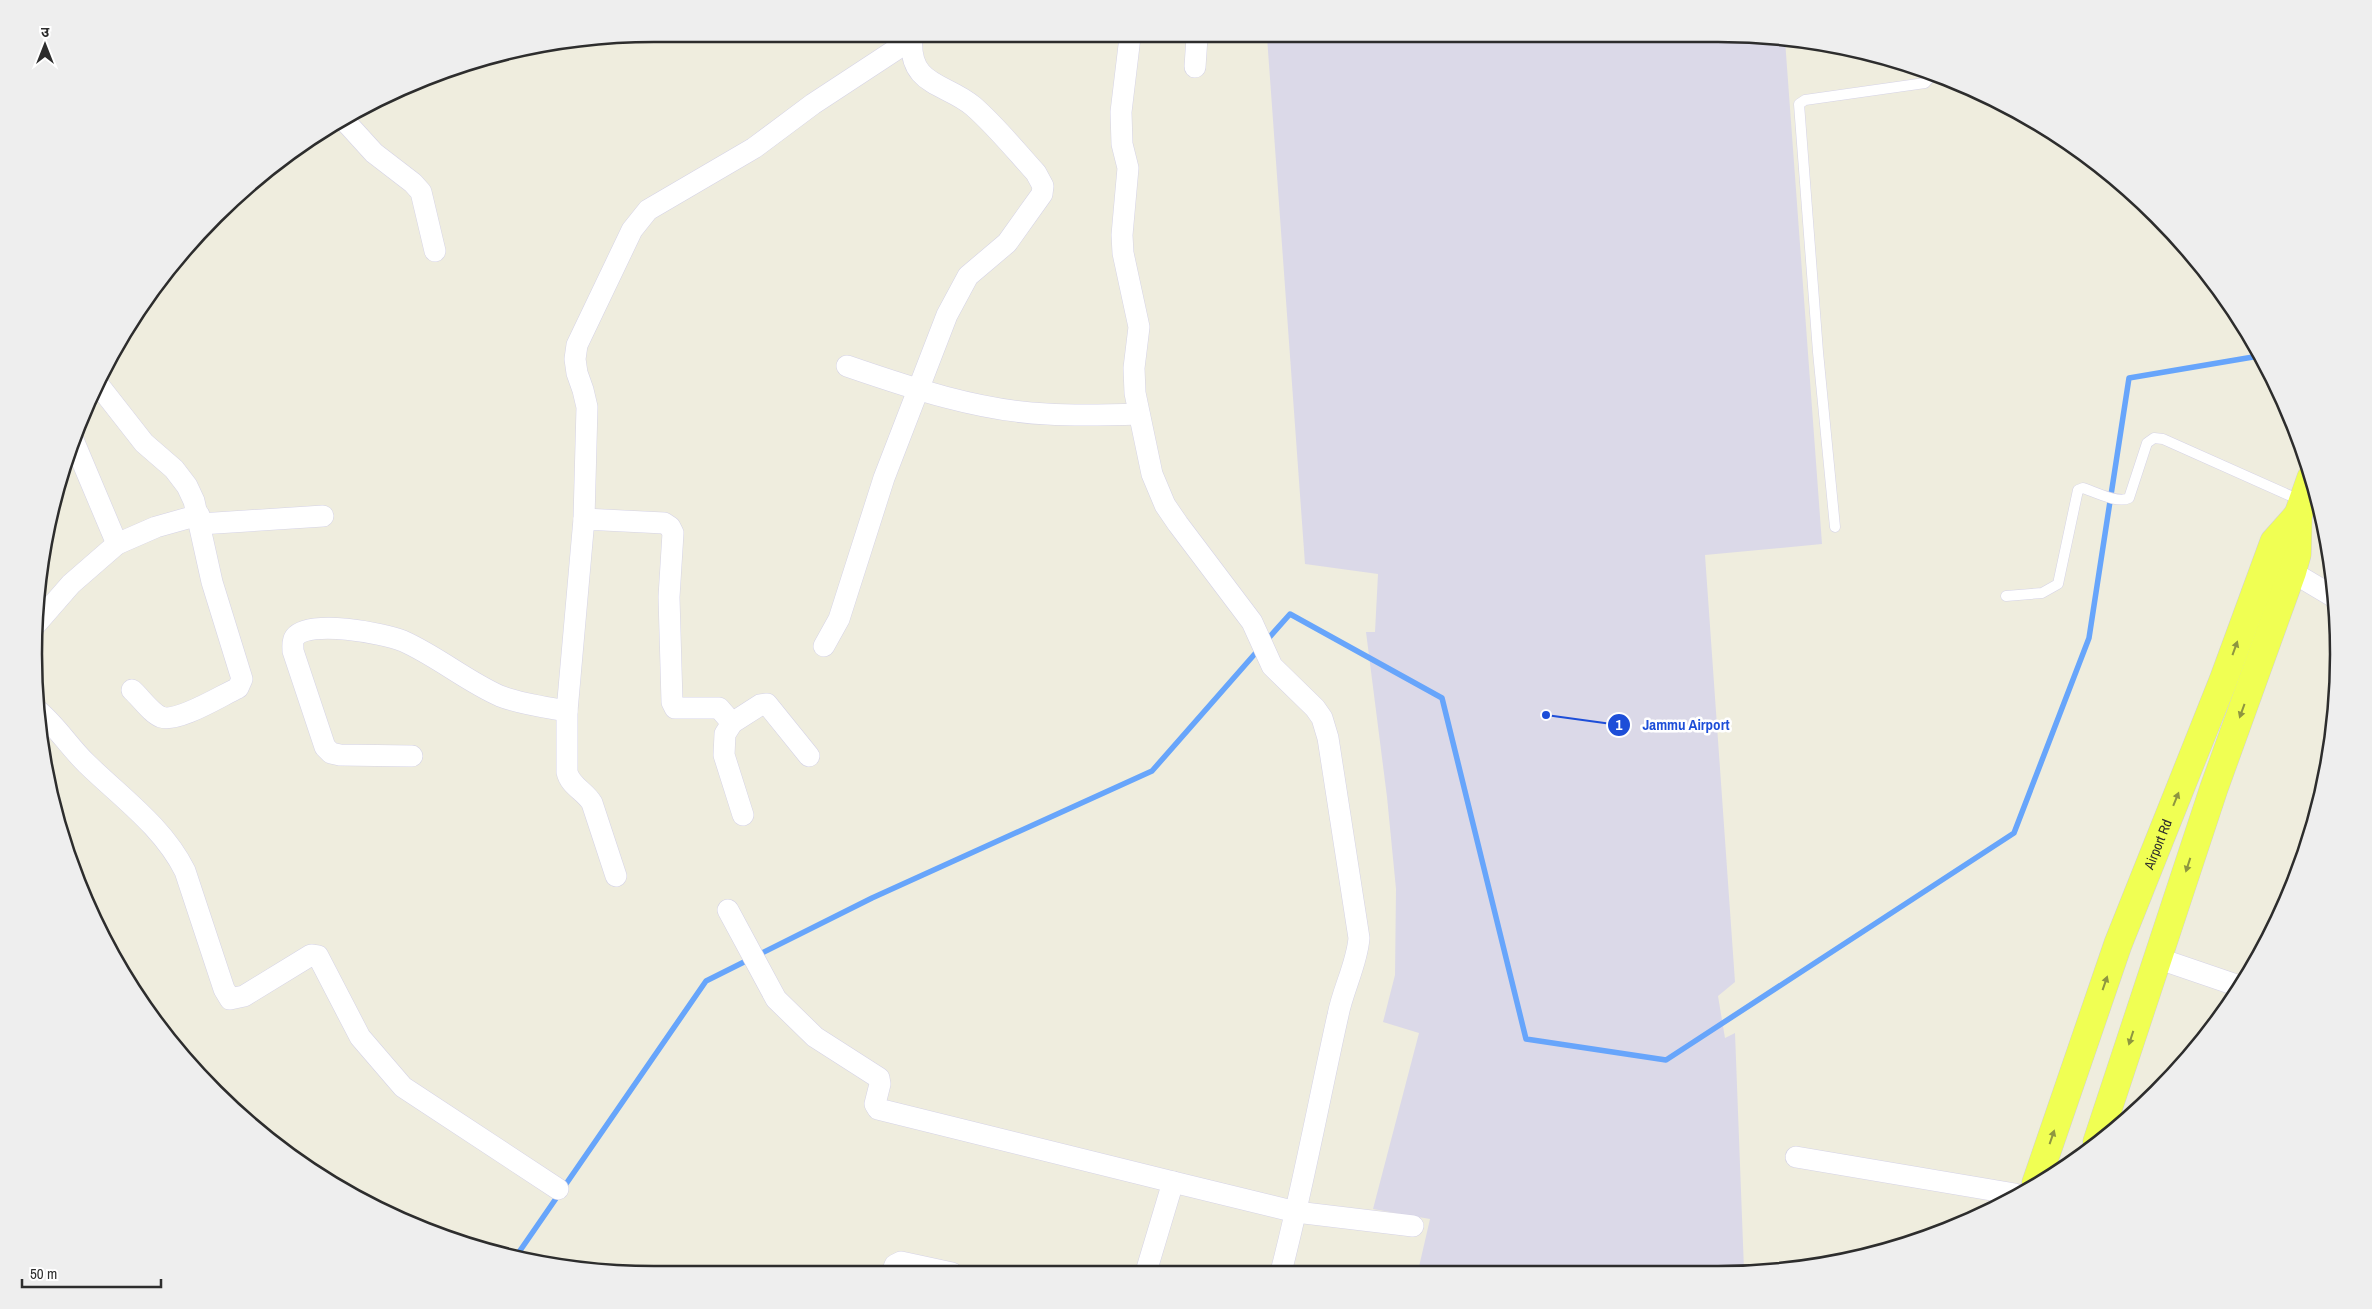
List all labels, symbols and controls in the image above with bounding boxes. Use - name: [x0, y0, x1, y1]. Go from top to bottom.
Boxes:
- north arrow: [20, 20, 70, 70]
- text: उ: [41, 23, 50, 41]
- one-way arrow: [2231, 640, 2239, 655]
- one-way arrow: [2237, 704, 2245, 719]
- callout: Jammu Airport: [1607, 710, 1739, 740]
- text: 1: [1616, 714, 1623, 735]
- text: Jammu Airport: [1642, 714, 1730, 735]
- one-way arrow: [2173, 792, 2180, 807]
- street label: Airport Rd: [2139, 817, 2176, 873]
- one-way arrow: [2184, 858, 2192, 873]
- one-way arrow: [2101, 976, 2109, 991]
- one-way arrow: [2127, 1031, 2135, 1046]
- one-way arrow: [2049, 1130, 2056, 1145]
- scale bar: [22, 1256, 161, 1288]
- text: 50 m: [30, 1263, 57, 1284]

